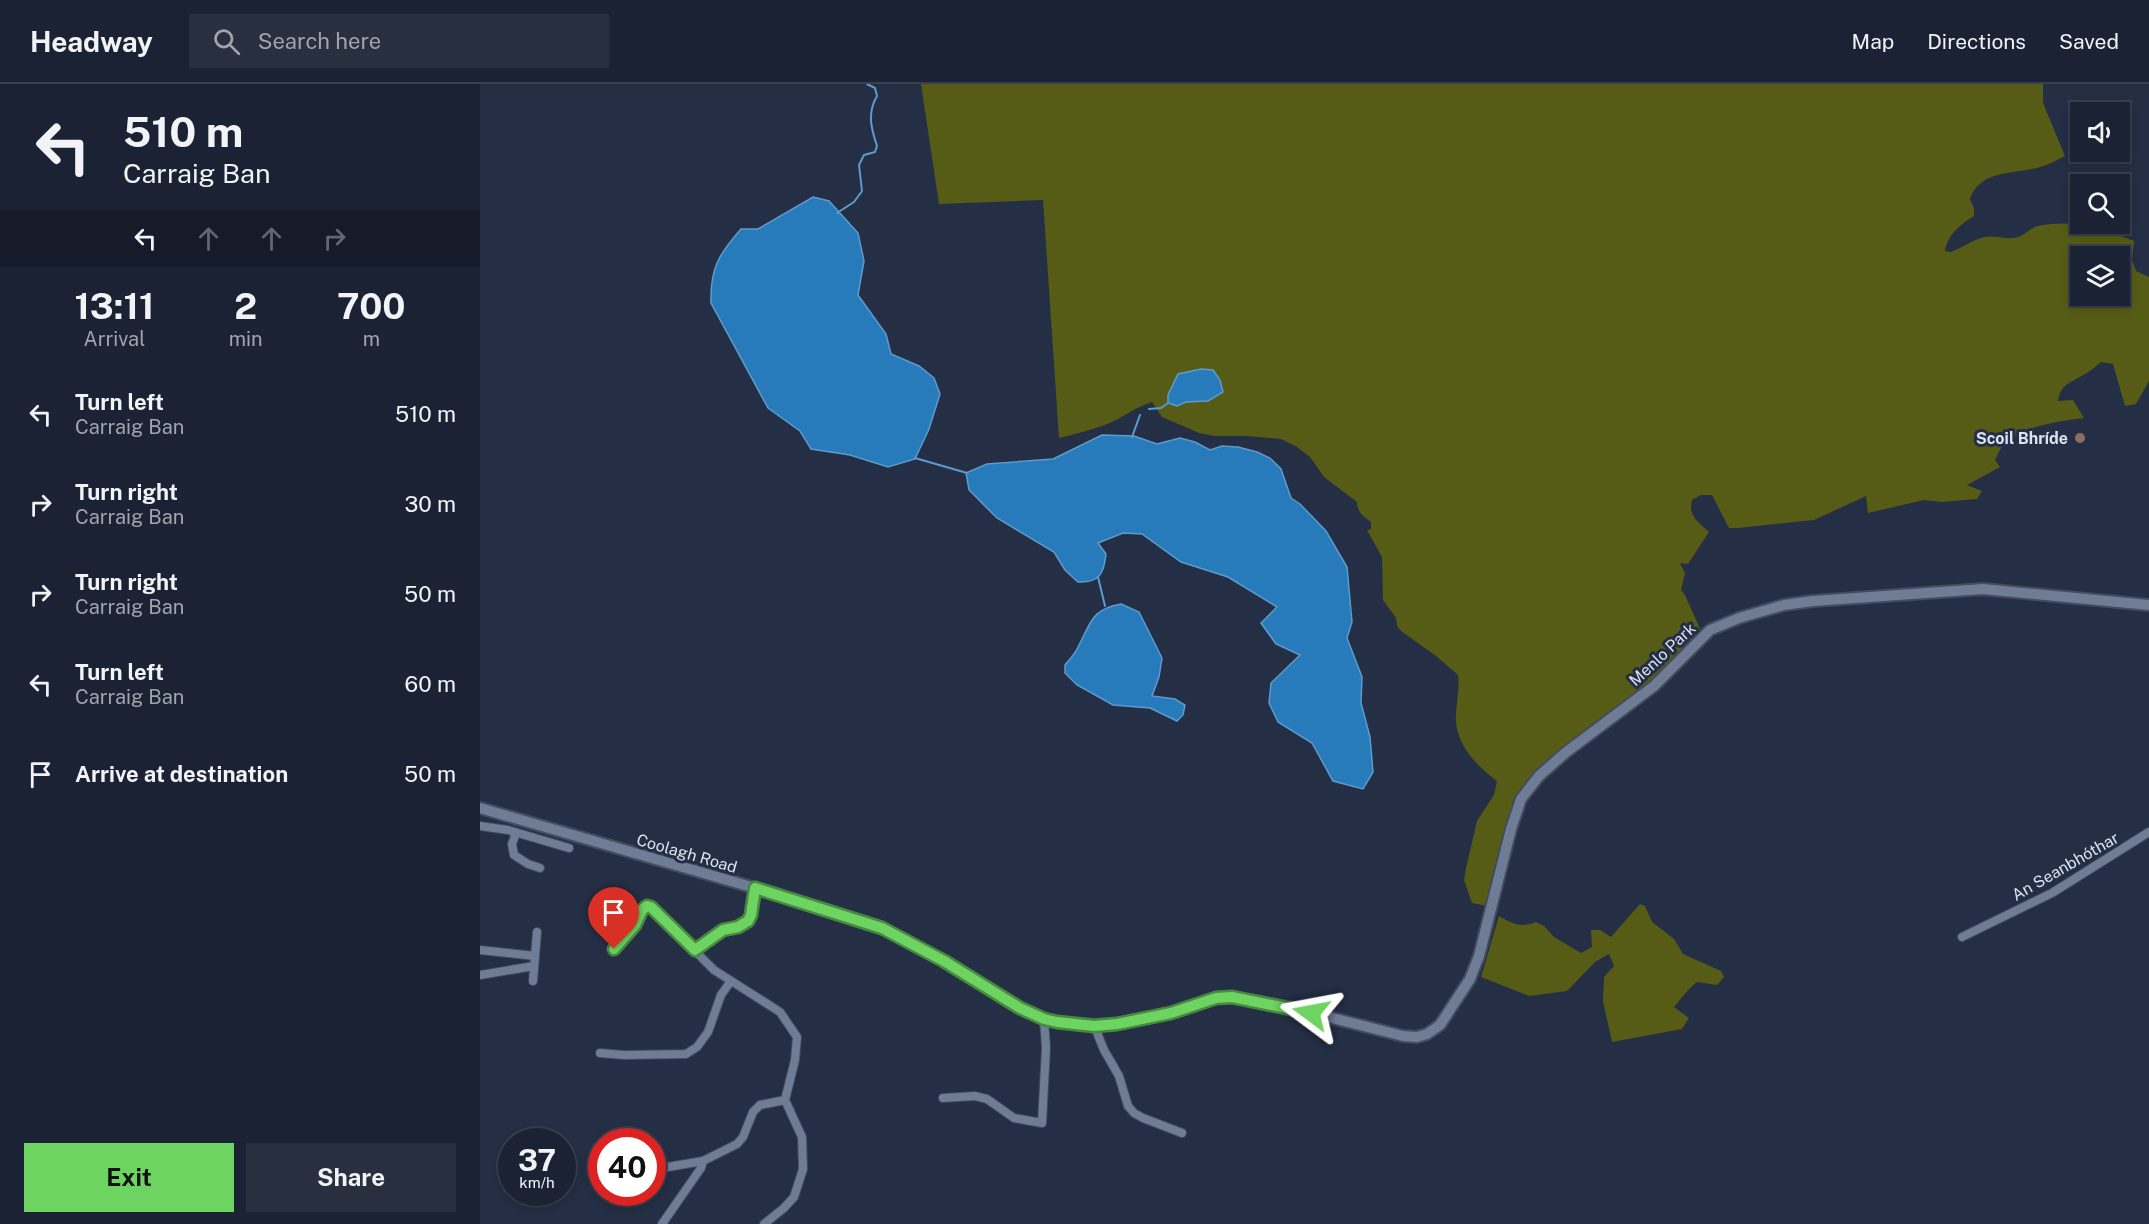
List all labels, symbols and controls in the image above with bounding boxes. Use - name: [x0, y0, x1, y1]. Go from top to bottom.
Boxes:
- search box: [189, 14, 609, 68]
- text: Headway: [30, 25, 153, 58]
- icon: search: [210, 25, 243, 58]
- text: Search here: [258, 28, 381, 54]
- text: Map: [1852, 29, 1894, 54]
- text: Directions: [1927, 29, 2026, 54]
- text: Saved: [2059, 29, 2119, 54]
- map controls: [2070, 102, 2130, 306]
- button: sound: [2070, 102, 2130, 162]
- text: 510 m: [123, 107, 243, 156]
- icon: left: [24, 108, 102, 186]
- text: Carraig Ban: [123, 157, 271, 189]
- button: search: [2070, 174, 2130, 234]
- icon: left: [129, 222, 162, 255]
- icon: ahead: [192, 222, 225, 255]
- icon: ahead: [255, 222, 288, 255]
- icon: right: [318, 222, 351, 255]
- button: layers: [2070, 246, 2130, 306]
- text: 13:11: [74, 285, 154, 327]
- text: 2: [234, 285, 257, 327]
- text: 700: [337, 285, 406, 327]
- text: Arrival: [83, 327, 145, 351]
- text: min: [229, 327, 263, 351]
- text: m: [363, 327, 380, 351]
- text: Turn left: [75, 389, 164, 415]
- icon: left: [24, 398, 57, 431]
- text: 510 m: [395, 401, 456, 427]
- text: Carraig Ban: [75, 415, 184, 439]
- place label: Scoil Bhríde: [1976, 429, 2068, 448]
- marker: Scoil Bhríde: [2073, 431, 2087, 445]
- text: Turn right: [75, 479, 178, 505]
- icon: right: [24, 488, 57, 521]
- text: 30 m: [404, 491, 456, 517]
- text: Carraig Ban: [75, 505, 184, 529]
- text: Turn right: [75, 569, 178, 595]
- icon: right: [24, 578, 57, 611]
- text: 50 m: [404, 581, 456, 607]
- text: Carraig Ban: [75, 595, 184, 619]
- street label: Menlo Park: [1625, 619, 1699, 690]
- text: Turn left: [75, 659, 164, 685]
- icon: left: [24, 668, 57, 701]
- text: 60 m: [405, 671, 456, 697]
- text: Carraig Ban: [75, 685, 184, 709]
- icon: arrive: [24, 758, 57, 791]
- text: Arrive at destination: [75, 761, 288, 787]
- text: 50 m: [404, 761, 456, 787]
- street label: An Seanbhóthar: [2008, 828, 2122, 905]
- street label: Coolagh Road: [634, 830, 739, 877]
- pin: [588, 887, 639, 949]
- icon: arrive: [597, 896, 630, 929]
- position arrow: [1279, 981, 1343, 1045]
- speed limit sign: 40: [588, 1128, 666, 1206]
- text: 37: [518, 1142, 556, 1178]
- button: Exit: [24, 1143, 234, 1212]
- button: Share: [246, 1143, 456, 1212]
- text: km/h: [519, 1174, 555, 1191]

